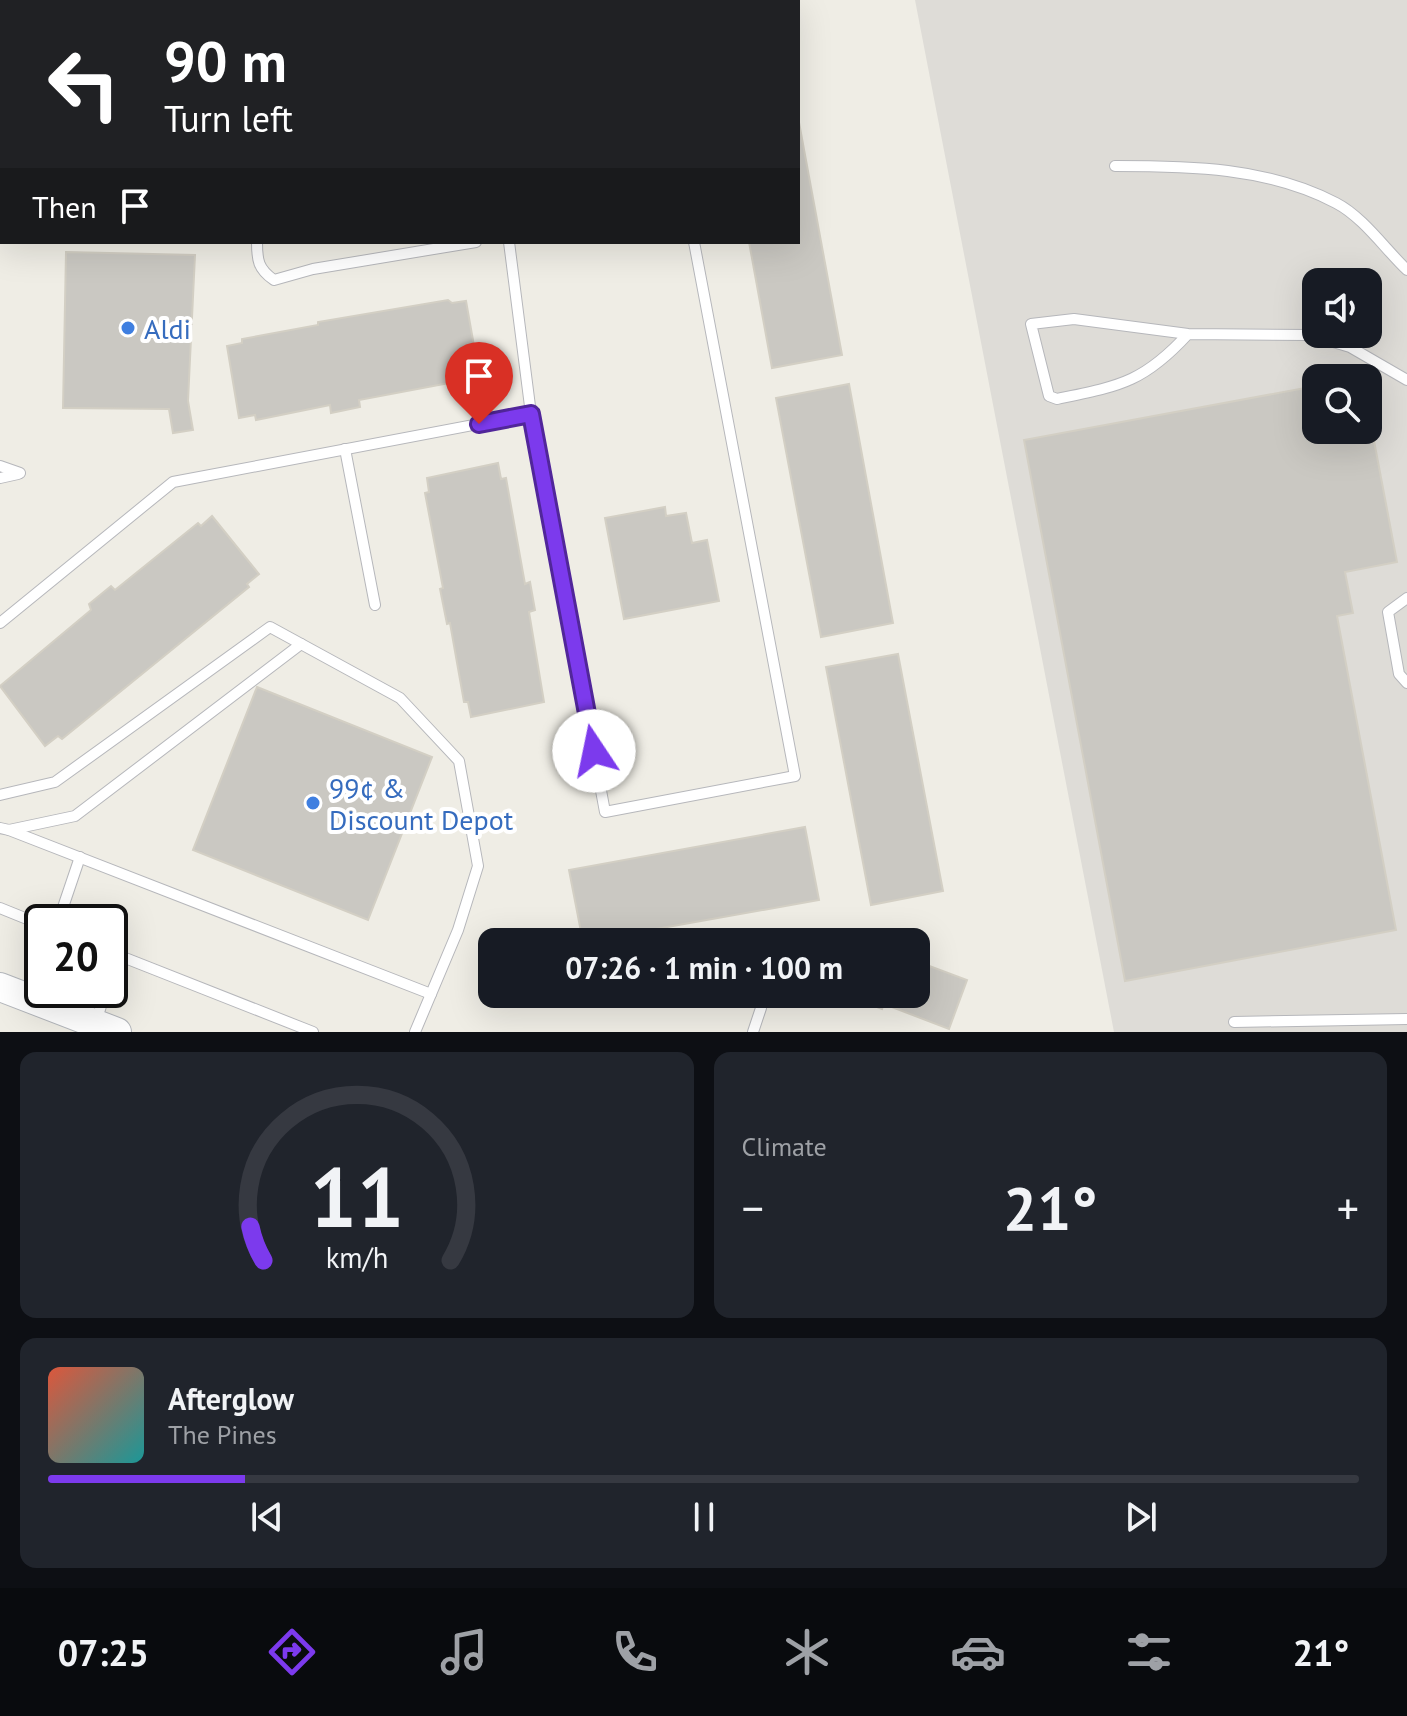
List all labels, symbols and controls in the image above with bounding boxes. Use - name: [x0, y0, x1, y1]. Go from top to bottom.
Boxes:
- text: 90 m: [164, 25, 287, 97]
- icon: left: [32, 32, 136, 136]
- text: Turn left: [164, 95, 293, 142]
- icon: arrive: [113, 184, 157, 228]
- text: Then: [32, 187, 97, 226]
- map controls: [1302, 268, 1382, 444]
- button: sound: [1302, 268, 1382, 348]
- place label: Aldi: [144, 310, 191, 347]
- marker: Aldi: [119, 319, 137, 337]
- pin: [445, 342, 513, 424]
- icon: arrive: [457, 354, 501, 398]
- button: search: [1302, 364, 1382, 444]
- position arrow: [552, 709, 636, 793]
- place label: 99¢ & Discount Depot: [329, 769, 514, 838]
- marker: 99¢ & Discount Depot: [304, 794, 322, 812]
- speed limit sign: 20: [24, 904, 128, 1008]
- text: 07:26 · 1 min · 100 m: [565, 948, 843, 987]
- text: Climate: [742, 1130, 827, 1163]
- text: 11: [310, 1142, 404, 1250]
- text: 21°: [1003, 1169, 1097, 1247]
- text: −: [742, 1179, 764, 1236]
- text: +: [1337, 1179, 1359, 1236]
- text: km/h: [325, 1239, 388, 1276]
- text: Afterglow: [168, 1379, 294, 1418]
- text: The Pines: [168, 1418, 277, 1451]
- icon: previous: [245, 1495, 289, 1539]
- icon: pause: [682, 1495, 726, 1539]
- icon: next: [1119, 1495, 1163, 1539]
- icon: directions: [264, 1624, 320, 1680]
- icon: music: [436, 1624, 492, 1680]
- icon: phone: [607, 1624, 663, 1680]
- icon: climate: [779, 1624, 835, 1680]
- icon: car: [950, 1624, 1006, 1680]
- icon: filters: [1121, 1624, 1177, 1680]
- text: 07:25: [58, 1629, 149, 1676]
- text: 21°: [1293, 1629, 1349, 1676]

